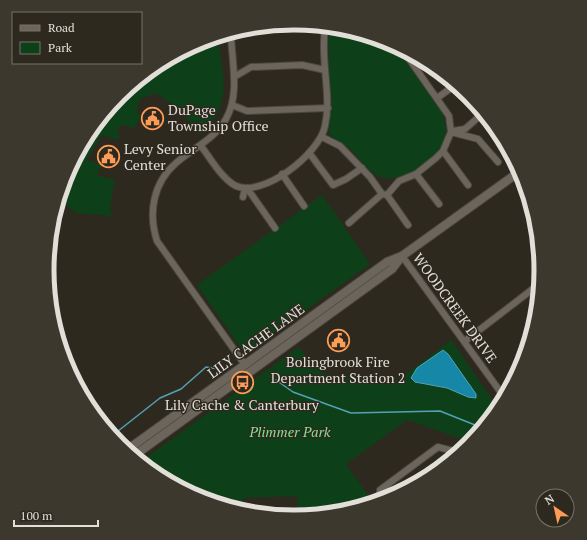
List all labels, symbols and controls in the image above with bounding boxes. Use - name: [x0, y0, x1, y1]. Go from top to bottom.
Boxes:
- legend: [12, 12, 142, 64]
- text: Road: [48, 20, 75, 35]
- text: Park: [48, 40, 73, 55]
- place label: DuPage Township Office: [168, 100, 269, 135]
- public building icon: DuPage Township Office: [139, 105, 165, 131]
- place label: Levy Senior Center: [124, 139, 197, 174]
- public building icon: Levy Senior Center: [95, 144, 121, 170]
- street label: WOODCREEK DRIVE: [409, 249, 502, 366]
- street label: LILY CACHE LANE: [203, 299, 308, 382]
- public building icon: Bolingbrook Fire Department Station 2: [325, 327, 351, 353]
- place label: Bolingbrook Fire Department Station 2: [271, 352, 405, 387]
- bus stop icon: Lily Cache & Canterbury: [229, 370, 255, 396]
- place label: Lily Cache & Canterbury: [165, 395, 320, 414]
- park label: Plimmer Park: [248, 422, 331, 441]
- north arrow: [535, 488, 575, 528]
- text: N: [542, 491, 557, 508]
- scale bar: [14, 502, 98, 528]
- text: 100 m: [20, 508, 53, 523]

